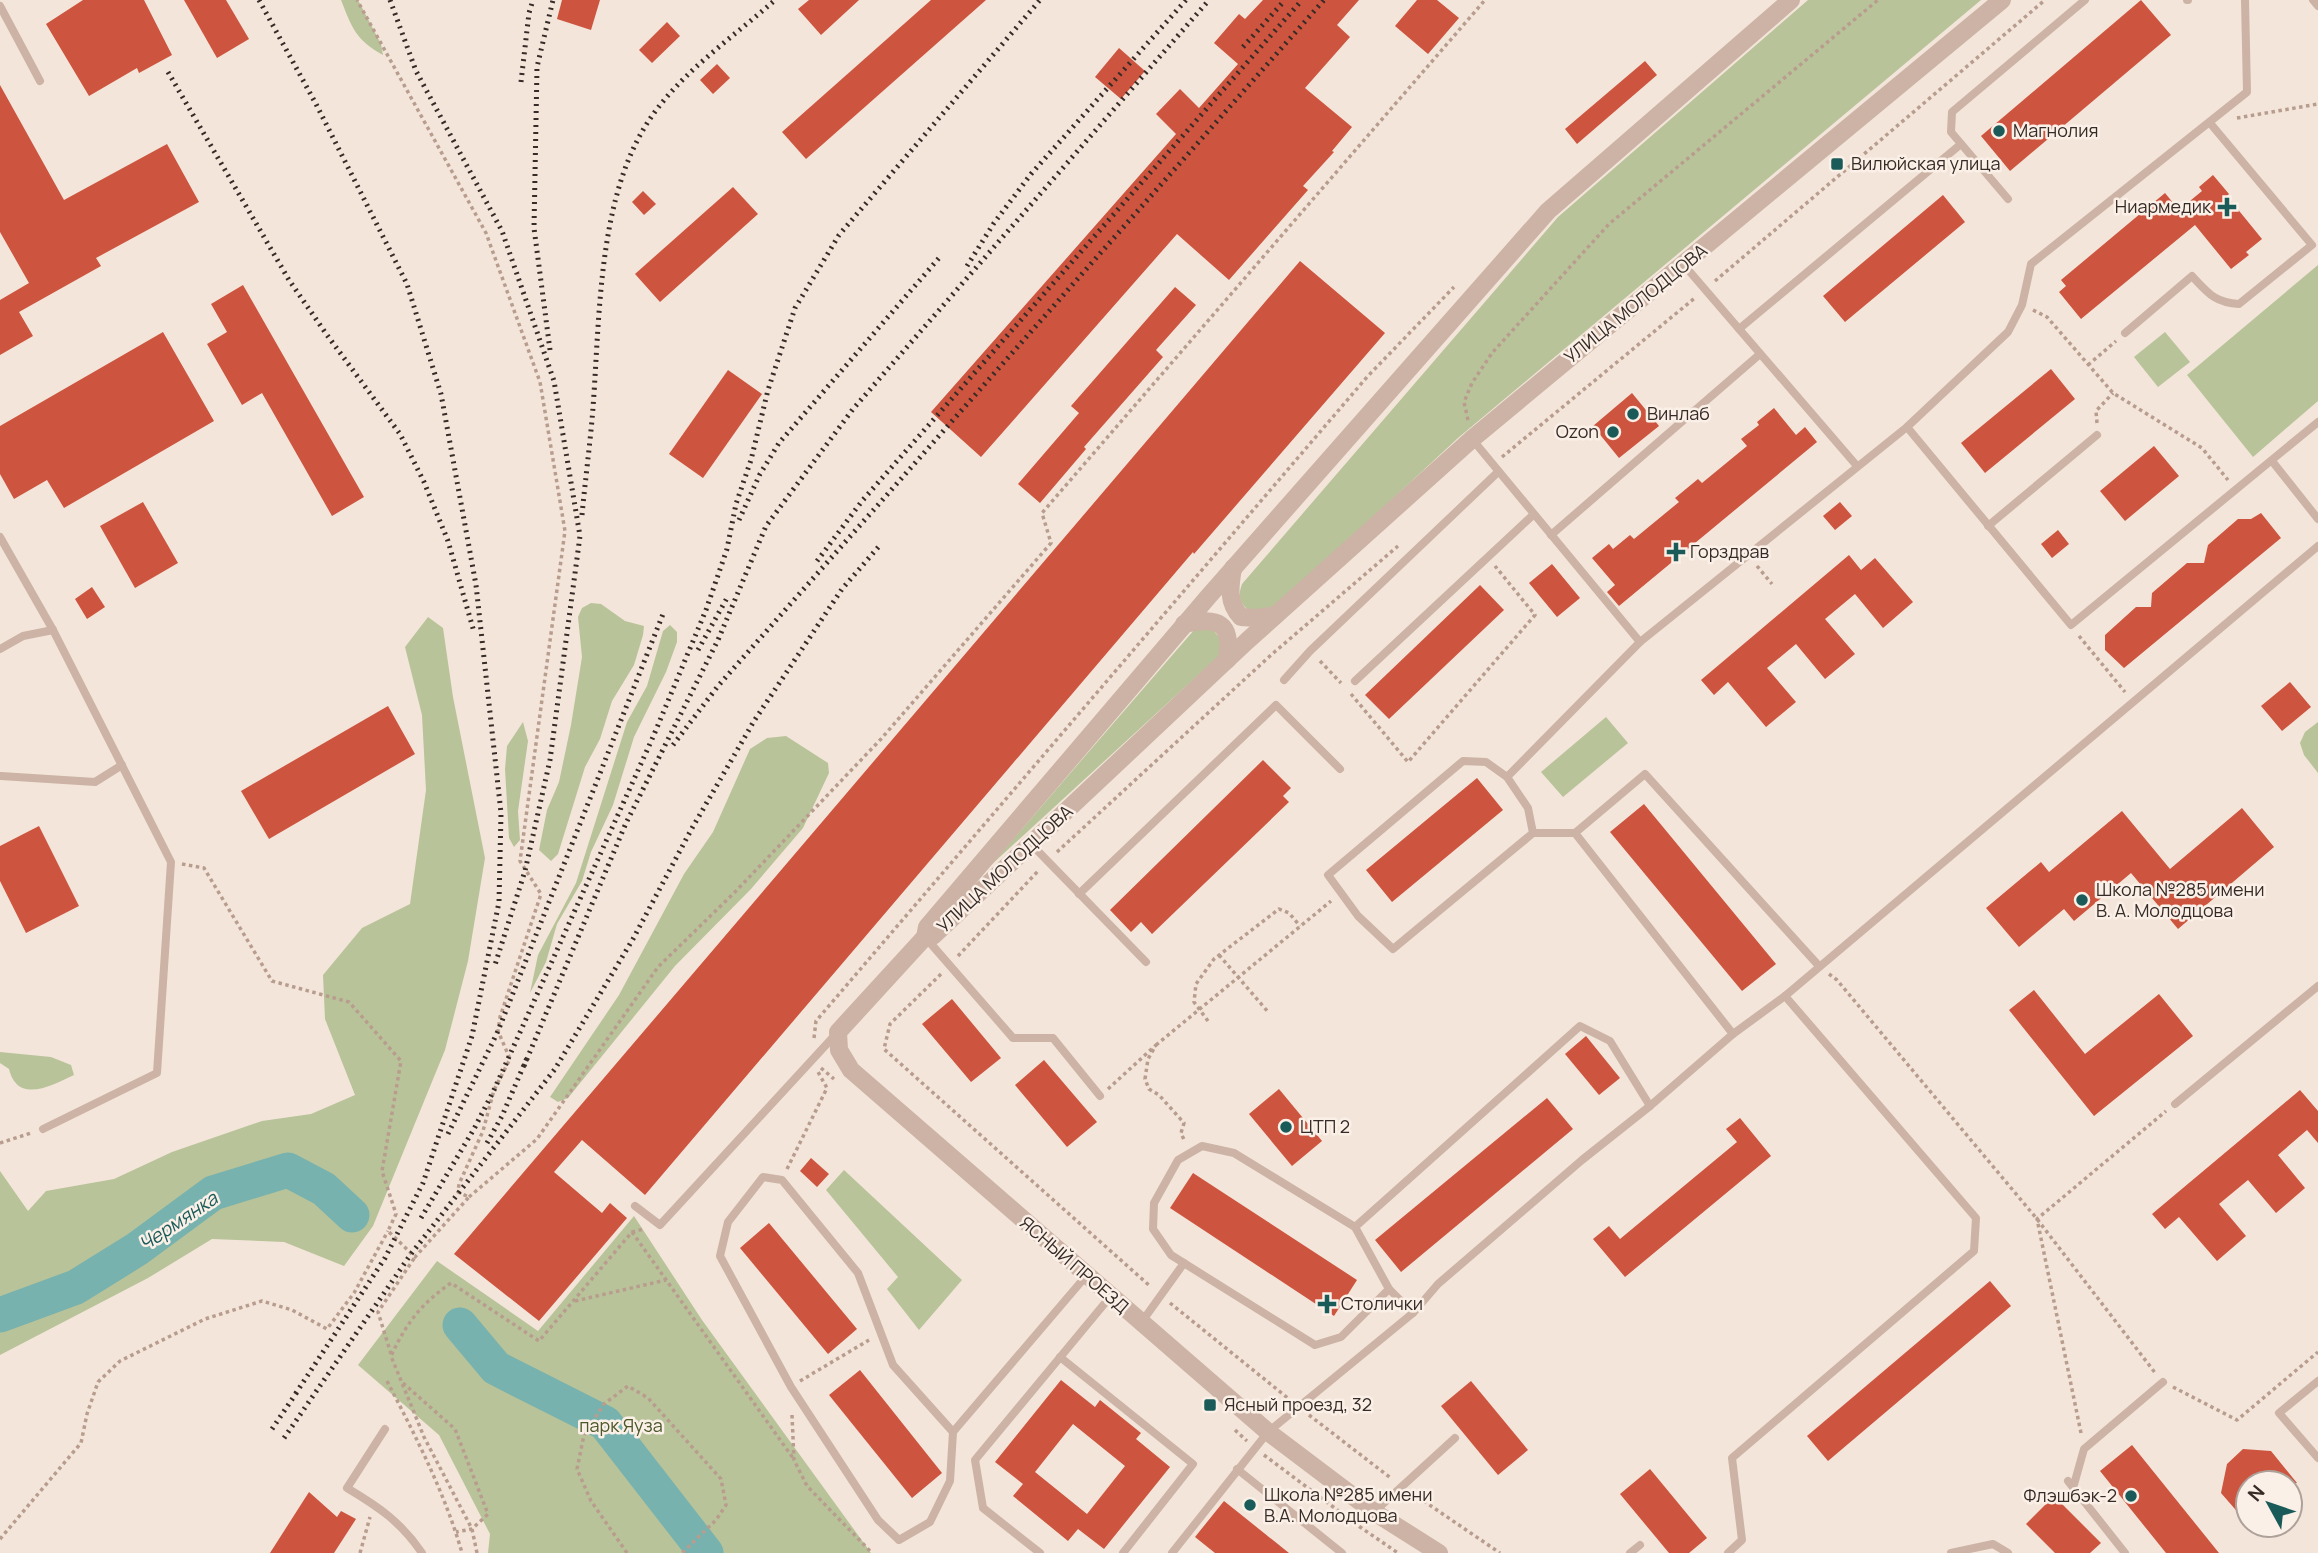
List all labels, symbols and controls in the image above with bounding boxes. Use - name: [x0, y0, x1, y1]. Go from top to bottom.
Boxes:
- place label: Магнолия: [2013, 118, 2098, 142]
- marker: Магнолия: [1991, 123, 2007, 139]
- place label: Вилюйская улица: [1851, 151, 2000, 175]
- marker: Вилюйская улица: [1829, 156, 1845, 172]
- place label: Ниармедик: [2115, 194, 2212, 218]
- marker: Ниармедик: [2217, 197, 2237, 217]
- street label: УЛИЦА МОЛОДЦОВА: [1559, 238, 1712, 368]
- place label: Винлаб: [1647, 401, 1710, 425]
- marker: Винлаб: [1625, 406, 1641, 422]
- place label: Ozon: [1556, 419, 1599, 443]
- marker: Ozon: [1605, 424, 1621, 440]
- place label: Горздрав: [1690, 539, 1770, 563]
- marker: Горздрав: [1668, 544, 1684, 560]
- street label: УЛИЦА МОЛОДЦОВА: [931, 799, 1078, 938]
- place label: Школа №285 имени В. А. Молодцова: [2096, 877, 2264, 922]
- marker: Школа №285 имени В. А. Молодцова: [2074, 892, 2090, 908]
- place label: ЦТП 2: [1300, 1114, 1350, 1138]
- marker: ЦТП 2: [1278, 1119, 1294, 1135]
- water label: Чермянка: [134, 1184, 224, 1257]
- street label: ЯСНЫЙ ПРОЕЗД: [1015, 1210, 1134, 1318]
- place label: Столички: [1341, 1291, 1423, 1315]
- marker: Столички: [1319, 1296, 1335, 1312]
- place label: Ясный проезд, 32: [1224, 1392, 1372, 1416]
- marker: Ясный проезд, 32: [1202, 1397, 1218, 1413]
- park label: парк Яуза: [579, 1413, 663, 1437]
- north arrow: [2234, 1469, 2304, 1539]
- text: N: [2242, 1479, 2270, 1507]
- place label: Школа №285 имени В.А. Молодцова: [1264, 1482, 1432, 1527]
- place label: Флэшбэк-2: [2024, 1483, 2117, 1507]
- marker: Флэшбэк-2: [2123, 1488, 2139, 1504]
- marker: Школа №285 имени В.А. Молодцова: [1242, 1497, 1258, 1513]

